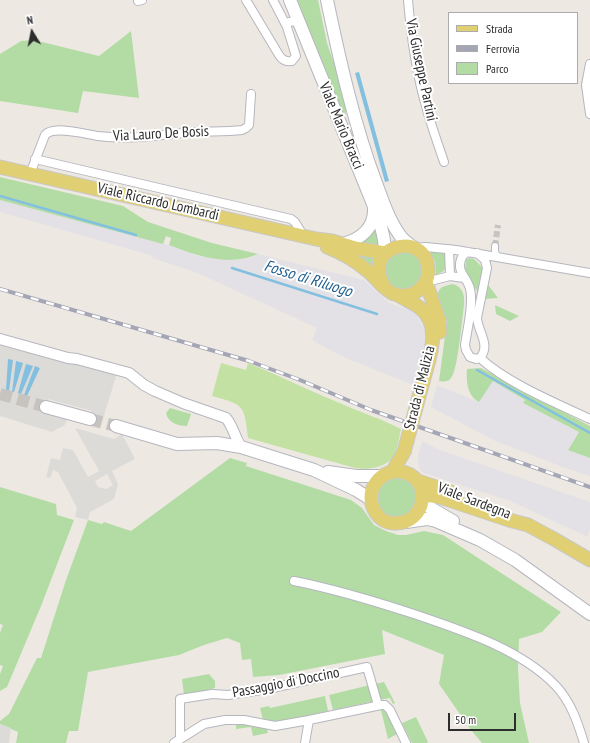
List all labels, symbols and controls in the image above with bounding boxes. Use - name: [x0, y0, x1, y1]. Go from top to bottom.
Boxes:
- north arrow: [12, 12, 52, 52]
- legend: [448, 12, 578, 84]
- text: N: [26, 13, 34, 28]
- street label: Via Giuseppe Partini: [401, 17, 441, 123]
- text: Strada: [486, 21, 513, 36]
- text: Ferrovia: [486, 41, 520, 56]
- text: Parco: [486, 61, 508, 76]
- street label: Viale Mario Bracci: [315, 80, 367, 172]
- street label: Via Lauro De Bosis: [113, 123, 209, 145]
- street label: Viale Riccardo Lombardi: [95, 179, 221, 225]
- water label: Fosso di Riluogo: [262, 257, 354, 301]
- street label: Strada di Malizia: [401, 344, 439, 432]
- street label: Viale Sardegna: [435, 479, 513, 523]
- street label: Passaggio di Doccino: [231, 664, 341, 702]
- scale bar: [450, 705, 518, 731]
- text: 50 m: [455, 712, 476, 727]

